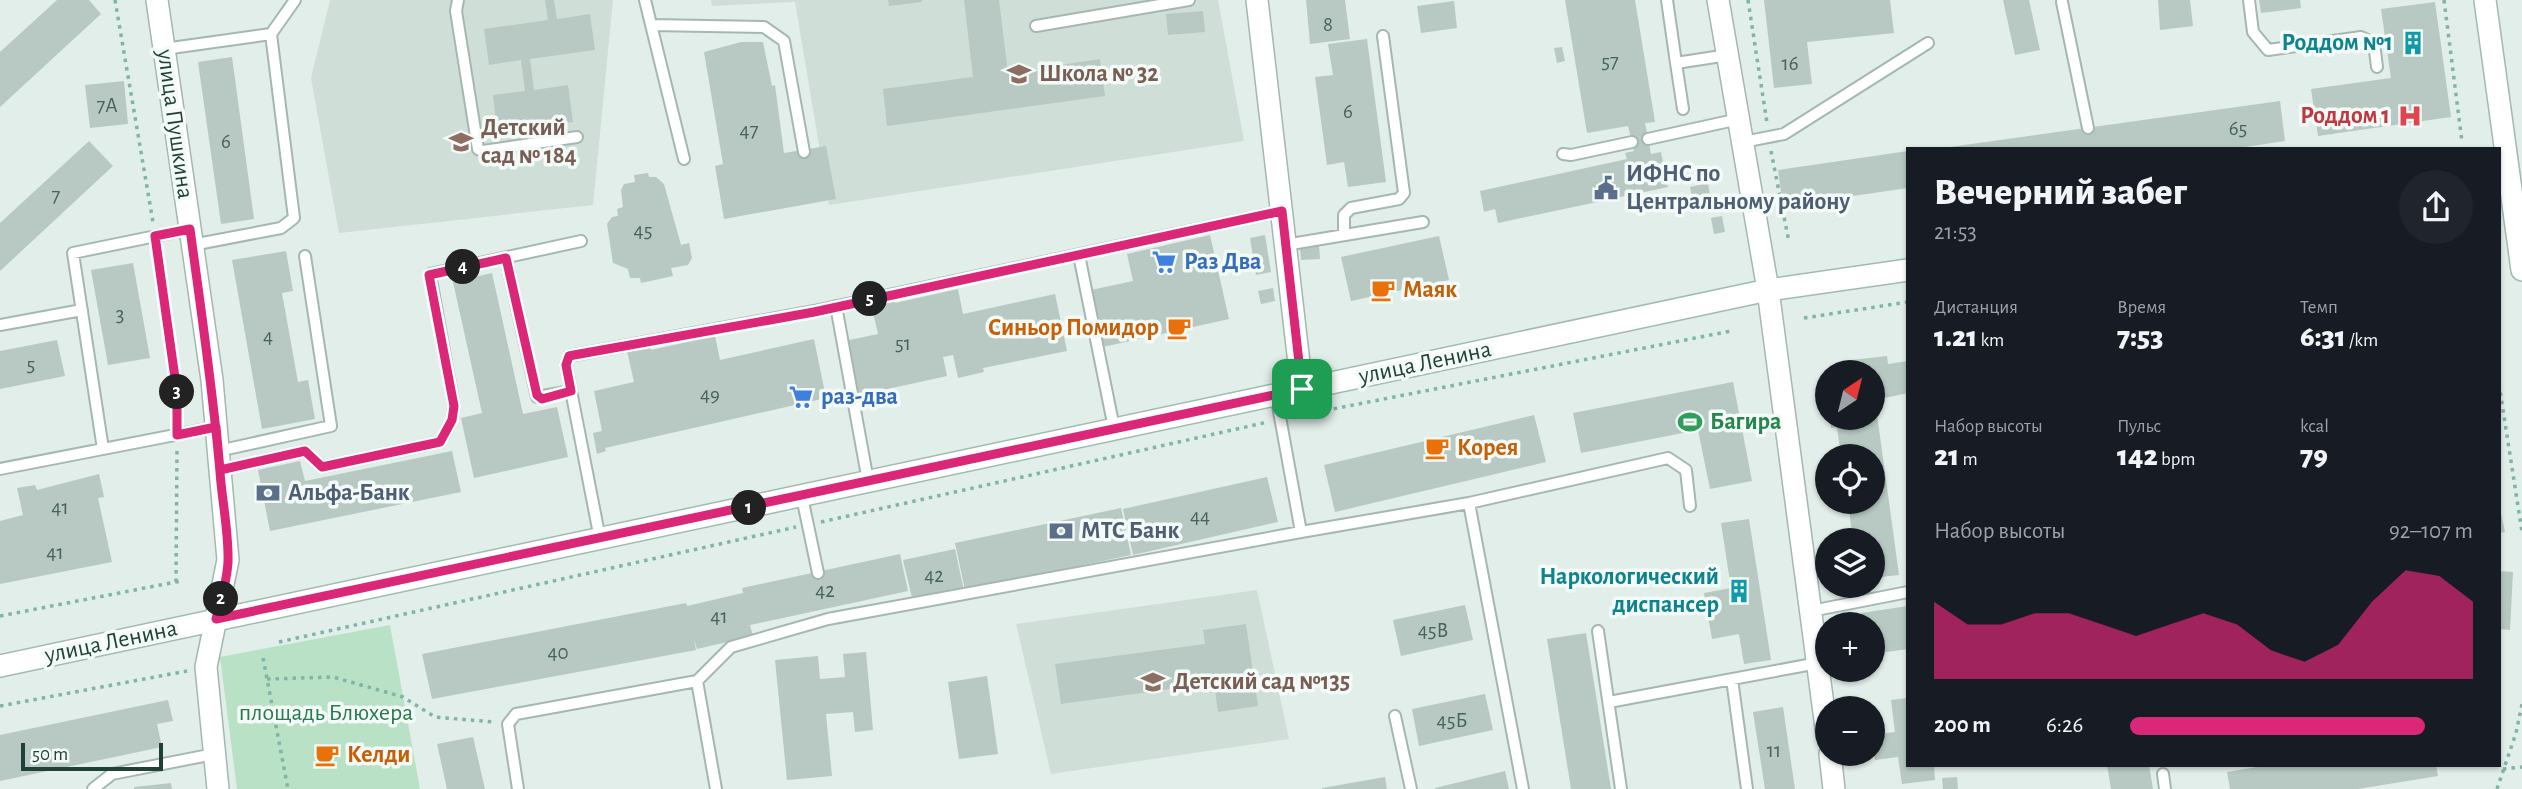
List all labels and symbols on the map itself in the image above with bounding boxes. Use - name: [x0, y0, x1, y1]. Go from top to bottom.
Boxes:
- house number: 8: [1323, 14, 1333, 35]
- building icon: Роддом №1: [2399, 29, 2427, 57]
- place label: Роддом №1: [2282, 31, 2393, 55]
- street label: улица Пушкина: [152, 47, 197, 200]
- house number: 57: [1601, 51, 1619, 72]
- house number: 16: [1781, 53, 1799, 74]
- school or university icon: Школа № 32: [1005, 60, 1033, 88]
- place label: Школа № 32: [1039, 62, 1159, 86]
- house number: 7А: [96, 95, 118, 116]
- house number: 6: [1343, 101, 1353, 122]
- hospital icon: Роддом 1: [2396, 102, 2424, 130]
- place label: Роддом 1: [2300, 104, 2390, 128]
- place label: Детский сад № 184: [481, 116, 577, 168]
- house number: 65: [2229, 118, 2247, 139]
- house number: 47: [740, 120, 759, 141]
- school or university icon: Детский сад № 184: [447, 128, 475, 156]
- house number: 6: [221, 131, 231, 152]
- place label: ИФНС по Центральному району: [1626, 162, 1850, 214]
- public building icon: ИФНС по Центральному району: [1592, 174, 1620, 202]
- house number: 7: [52, 185, 61, 206]
- house number: 45: [634, 220, 652, 241]
- supermarket icon: Раз Два: [1150, 248, 1178, 276]
- pin: 4: [446, 250, 480, 284]
- place label: Раз Два: [1184, 250, 1261, 274]
- cafe icon: Маяк: [1369, 276, 1397, 304]
- place label: Маяк: [1403, 278, 1457, 302]
- pin: 5: [852, 282, 888, 316]
- house number: 3: [116, 304, 124, 325]
- cafe icon: Синьор Помидор: [1165, 314, 1193, 342]
- place label: Синьор Помидор: [988, 316, 1159, 340]
- house number: 4: [263, 326, 273, 347]
- house number: 51: [895, 333, 911, 354]
- street label: улица Ленина: [1356, 337, 1493, 389]
- house number: 5: [27, 354, 35, 375]
- pin: [1272, 359, 1332, 419]
- north arrow: [1815, 360, 1885, 430]
- pin: 3: [160, 374, 194, 410]
- supermarket icon: раз-два: [787, 383, 815, 411]
- house number: 49: [700, 384, 720, 405]
- place label: раз-два: [821, 385, 898, 409]
- sports icon: Багира: [1676, 408, 1704, 436]
- place label: Багира: [1710, 410, 1781, 434]
- cafe icon: Корея: [1423, 434, 1451, 462]
- place label: Корея: [1457, 436, 1518, 460]
- bank icon: Альфа-Банк: [254, 479, 282, 507]
- place label: Альфа-Банк: [288, 481, 410, 505]
- pin: 1: [732, 490, 766, 526]
- house number: 41: [51, 497, 69, 518]
- house number: 44: [1190, 506, 1210, 527]
- bank icon: МТС Банк: [1047, 517, 1075, 545]
- place label: МТС Банк: [1081, 519, 1179, 543]
- house number: 41: [46, 542, 64, 563]
- house number: 42: [924, 565, 944, 586]
- place label: Наркологический диспансер: [1539, 565, 1719, 617]
- building icon: Наркологический диспансер: [1725, 577, 1753, 605]
- house number: 42: [815, 580, 835, 601]
- pin: 2: [204, 582, 238, 616]
- house number: 41: [710, 606, 728, 627]
- street label: улица Ленина: [42, 616, 179, 668]
- house number: 45В: [1418, 620, 1448, 641]
- house number: 40: [547, 642, 569, 663]
- school or university icon: Детский сад №135: [1139, 668, 1167, 696]
- place label: Детский сад №135: [1173, 670, 1350, 694]
- park label: площадь Блюхера: [239, 701, 413, 725]
- house number: 45Б: [1437, 710, 1467, 731]
- scale bar: [21, 740, 163, 772]
- house number: 11: [1767, 740, 1781, 761]
- cafe icon: Келди: [313, 741, 341, 769]
- place label: Келди: [347, 743, 410, 767]

